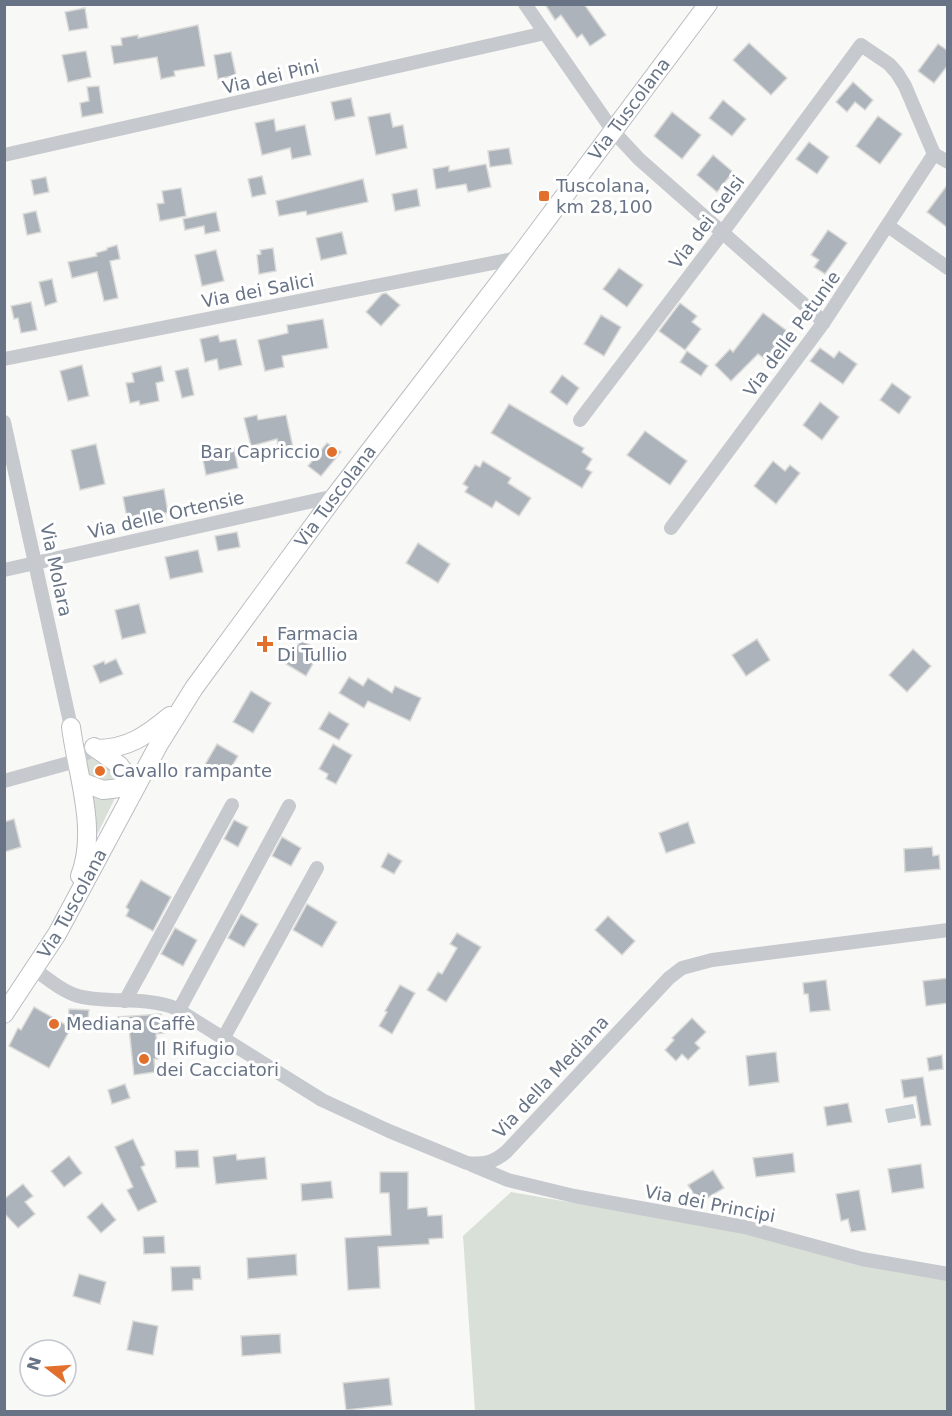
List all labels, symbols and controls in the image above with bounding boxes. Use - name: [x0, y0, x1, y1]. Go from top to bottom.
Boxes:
- street label: Via Tuscolana: [584, 54, 674, 164]
- street label: Via dei Pini: [220, 55, 321, 98]
- street label: Via dei Gelsi: [665, 171, 748, 272]
- place label: Tuscolana, km 28,100: [555, 175, 653, 217]
- marker: Tuscolana, km 28,100: [537, 189, 551, 203]
- street label: Via delle Petunie: [739, 267, 844, 401]
- street label: Via dei Salici: [200, 269, 316, 312]
- place label: Bar Capriccio: [200, 441, 320, 462]
- street label: Via Tuscolana: [290, 441, 380, 551]
- marker: Bar Capriccio: [325, 445, 339, 459]
- street label: Via delle Ortensie: [86, 486, 246, 543]
- street label: Via Molara: [36, 521, 77, 618]
- place label: Farmacia Di Tullio: [277, 623, 358, 665]
- marker: Farmacia Di Tullio: [258, 637, 272, 651]
- place label: Cavallo rampante: [112, 760, 272, 781]
- marker: Cavallo rampante: [93, 764, 107, 778]
- street label: Via Tuscolana: [33, 845, 111, 962]
- street label: Via della Mediana: [489, 1011, 613, 1142]
- place label: Mediana Caffè: [66, 1013, 195, 1034]
- marker: Mediana Caffè: [47, 1017, 61, 1031]
- place label: Il Rifugio dei Cacciatori: [156, 1038, 279, 1080]
- marker: Il Rifugio dei Cacciatori: [137, 1052, 151, 1066]
- street label: Via dei Principi: [643, 1181, 777, 1226]
- north arrow: [18, 1338, 78, 1398]
- text: N: [23, 1355, 45, 1373]

